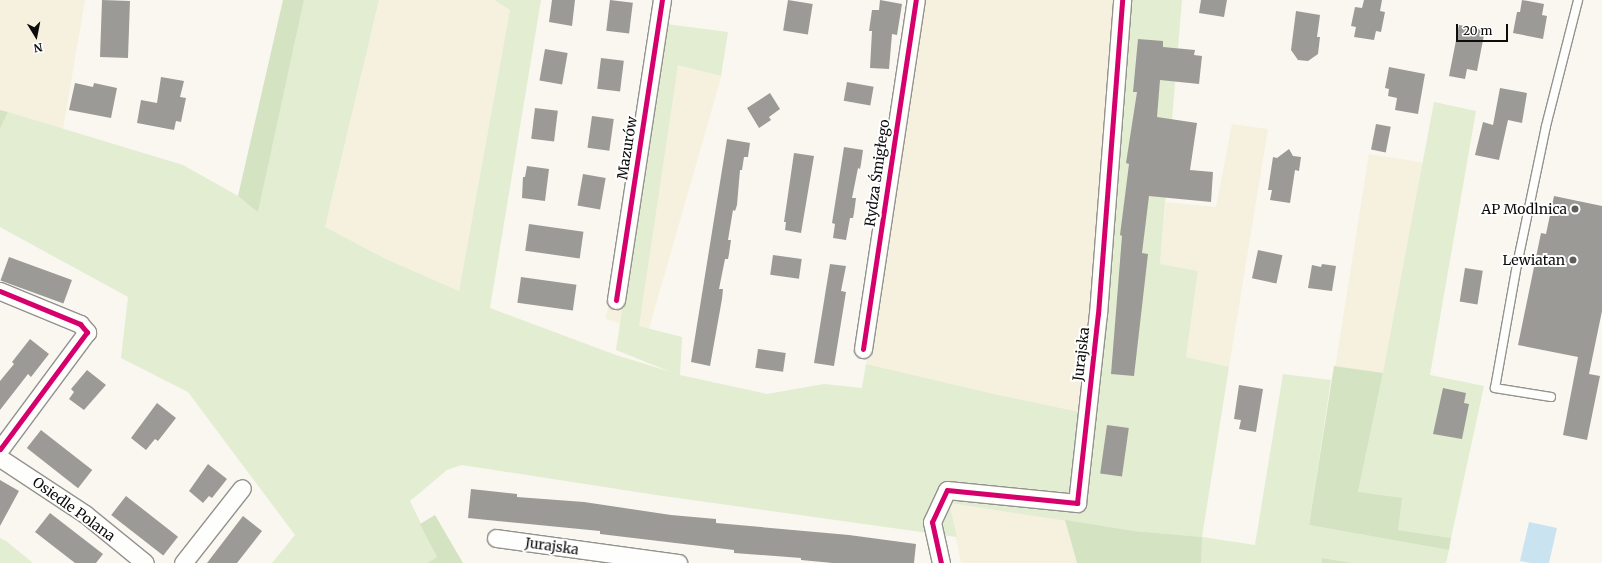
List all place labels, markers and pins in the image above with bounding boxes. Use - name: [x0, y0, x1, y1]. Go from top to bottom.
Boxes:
- place label: AP Modlnica: [1481, 201, 1567, 217]
- marker: AP Modlnica: [1570, 204, 1580, 214]
- place label: Lewiatan: [1503, 252, 1565, 268]
- marker: Lewiatan: [1568, 255, 1578, 265]

